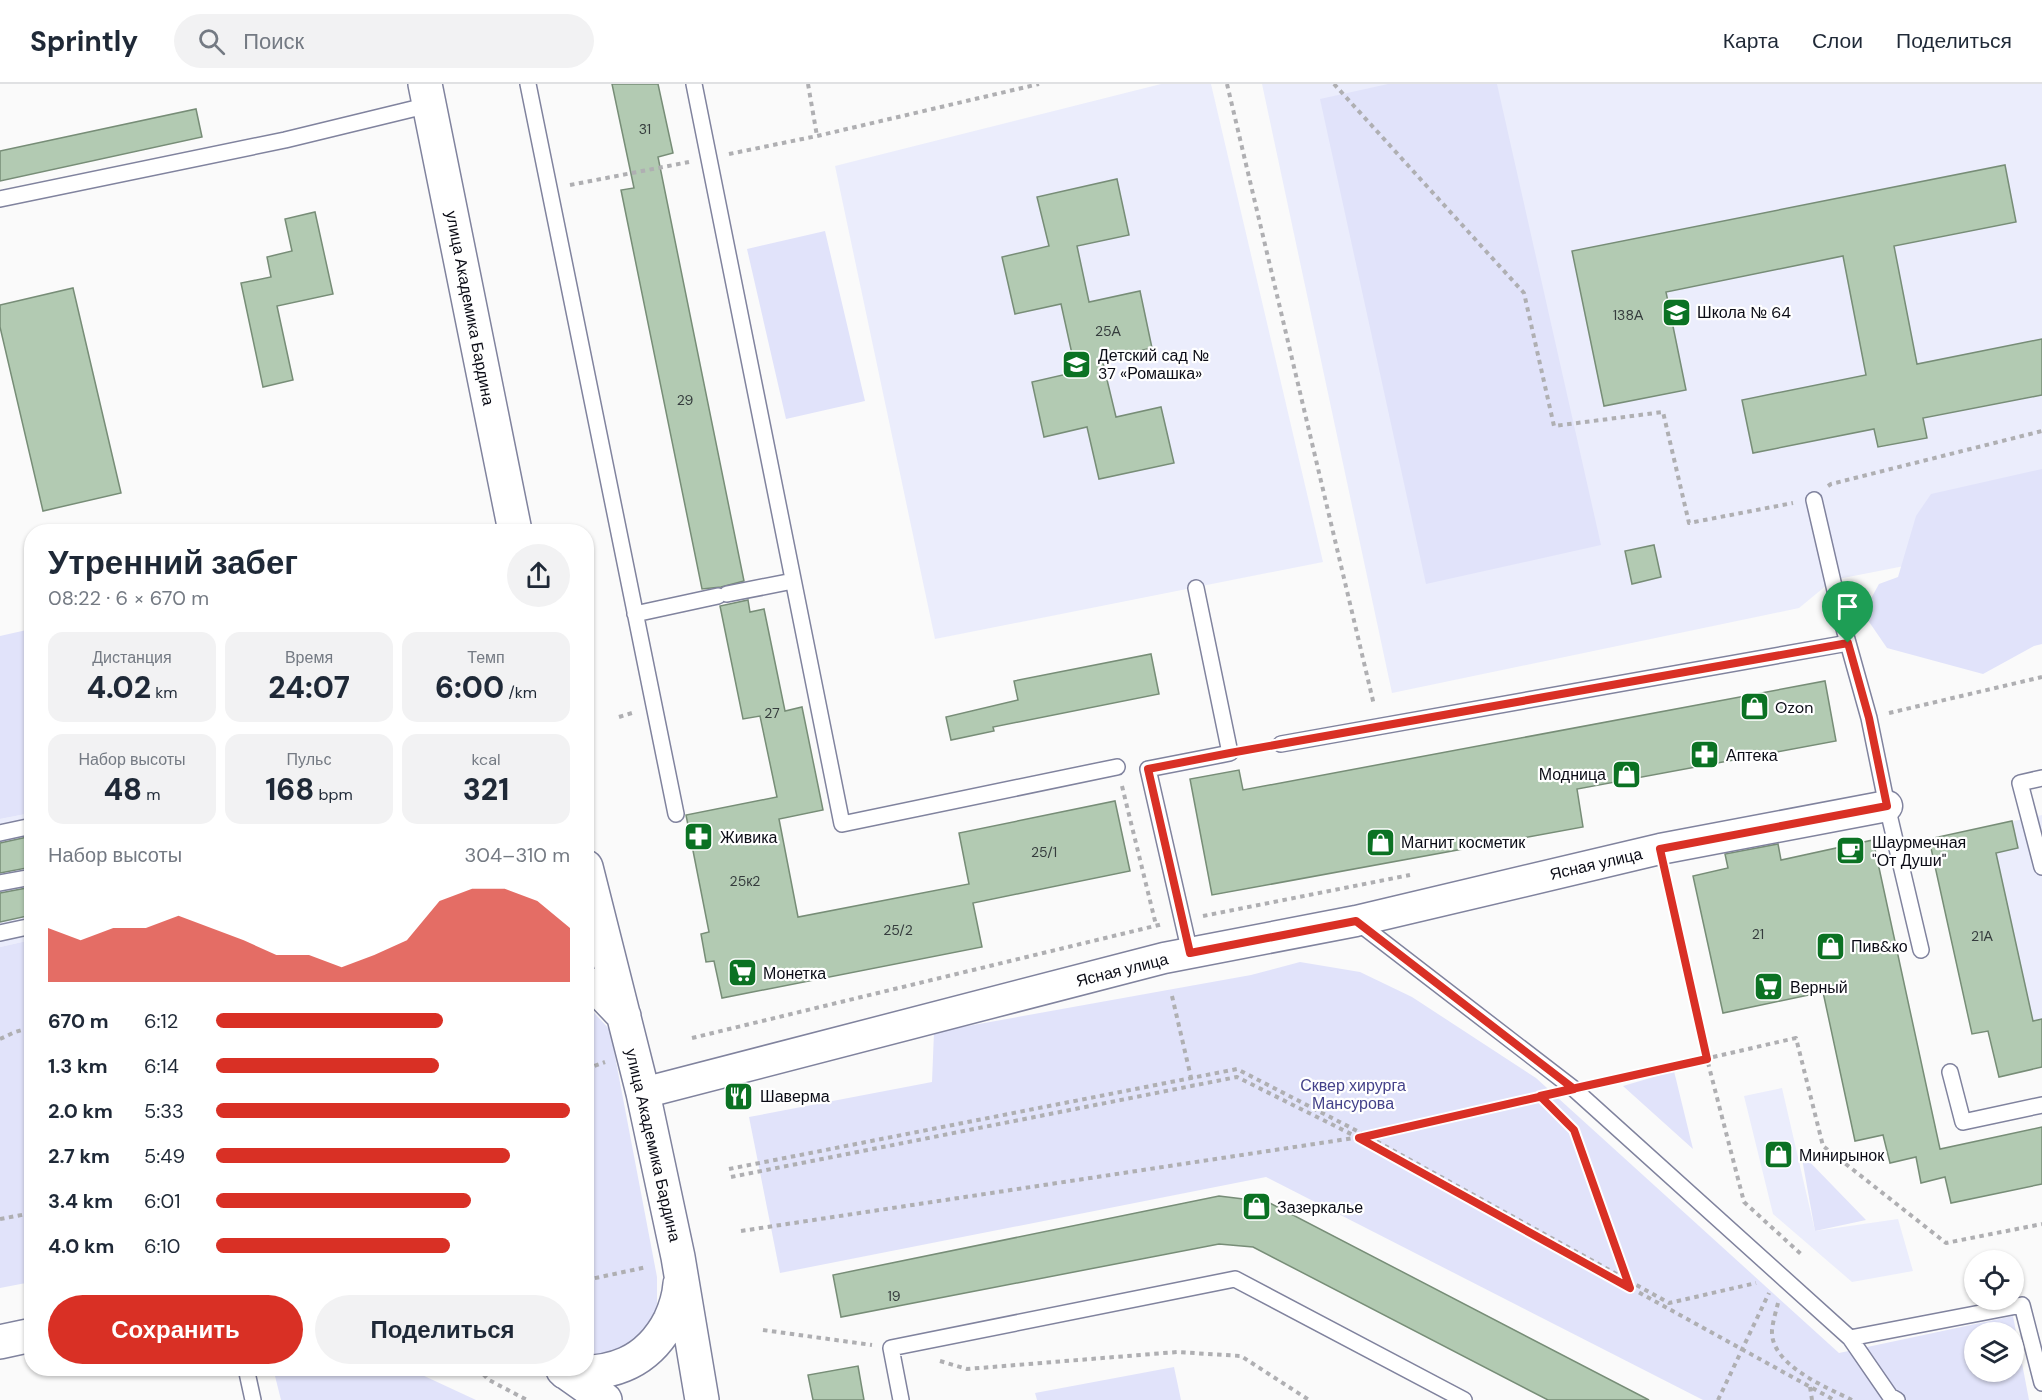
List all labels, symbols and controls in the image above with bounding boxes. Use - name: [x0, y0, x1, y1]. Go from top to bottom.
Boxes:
- search box: [174, 14, 594, 68]
- text: Sprintly: [30, 23, 138, 60]
- icon: search: [195, 25, 228, 58]
- text: Поиск: [243, 27, 304, 56]
- text: Карта: [1723, 27, 1779, 55]
- text: Слои: [1812, 27, 1863, 55]
- text: Поделиться: [1896, 27, 2012, 55]
- house number: 31: [639, 120, 651, 138]
- street label: улица Академика Бардина: [441, 209, 499, 407]
- school or university icon: Школа № 64: [1660, 296, 1692, 328]
- place label: Школа № 64: [1697, 302, 1791, 323]
- house number: 138А: [1613, 306, 1644, 324]
- house number: 25А: [1095, 322, 1122, 340]
- place label: Детский сад № 37 «Ромашка»: [1098, 345, 1209, 384]
- school or university icon: Детский сад № 37 «Ромашка»: [1061, 348, 1093, 380]
- house number: 29: [677, 391, 694, 409]
- text: Утренний забег: [48, 541, 298, 584]
- button: share: [507, 544, 570, 607]
- pin: [1822, 581, 1873, 643]
- text: 08:22 · 6 × 670 m: [48, 585, 209, 611]
- icon: arrive: [1831, 590, 1864, 623]
- text: Дистанция: [92, 647, 172, 668]
- text: Время: [285, 647, 333, 668]
- text: Темп: [467, 647, 505, 668]
- text: 4.02: [86, 668, 151, 707]
- text: 24:07: [268, 668, 350, 707]
- text: 6:00: [435, 668, 504, 707]
- text: km: [151, 682, 178, 703]
- text: /km: [504, 682, 537, 703]
- shop icon: Ozon: [1738, 691, 1770, 723]
- place label: Ozon: [1775, 697, 1813, 718]
- house number: 27: [764, 704, 780, 722]
- pharmacy icon: Аптека: [1689, 739, 1721, 771]
- place label: Аптека: [1726, 745, 1778, 766]
- text: Набор высоты: [78, 749, 186, 770]
- text: Пульс: [287, 749, 331, 770]
- text: kcal: [472, 749, 500, 770]
- shop icon: Модница: [1611, 758, 1643, 790]
- place label: Модница: [1539, 764, 1606, 785]
- text: 48: [103, 770, 142, 809]
- text: 168: [265, 770, 314, 809]
- text: 321: [463, 770, 509, 809]
- text: m: [142, 784, 161, 805]
- text: bpm: [314, 784, 353, 805]
- pharmacy icon: Живика: [683, 821, 715, 853]
- shop icon: Магнит косметик: [1364, 826, 1396, 858]
- place label: Живика: [720, 827, 778, 848]
- place label: Магнит косметик: [1401, 832, 1526, 853]
- place label: Шаурмечная "От Души": [1872, 832, 1966, 871]
- cafe icon: Шаурмечная "От Души": [1835, 835, 1867, 867]
- text: Набор высоты: [48, 842, 182, 868]
- text: 304–310 m: [464, 842, 570, 868]
- house number: 25/1: [1031, 843, 1057, 861]
- street label: Ясная улица: [1548, 843, 1644, 885]
- house number: 25к2: [730, 872, 760, 890]
- house number: 25/2: [883, 921, 913, 939]
- house number: 21: [1752, 925, 1764, 943]
- house number: 21А: [1971, 927, 1994, 945]
- shop icon: Пив&ко: [1814, 930, 1846, 962]
- place label: Пив&ко: [1851, 936, 1908, 957]
- street label: Ясная улица: [1074, 948, 1170, 992]
- supermarket icon: Монетка: [726, 957, 758, 989]
- place label: Монетка: [763, 963, 826, 984]
- supermarket icon: Верный: [1753, 971, 1785, 1003]
- place label: Верный: [1790, 977, 1848, 998]
- text: 670 m: [48, 1008, 109, 1034]
- text: 6:12: [144, 1008, 178, 1034]
- street label: улица Академика Бардина: [621, 1046, 685, 1244]
- text: 1.3 km: [48, 1053, 107, 1079]
- text: 6:14: [144, 1053, 179, 1079]
- park label: Сквер хирурга Мансурова: [1300, 1075, 1406, 1114]
- restaurant icon: Шаверма: [723, 1080, 755, 1112]
- place label: Шаверма: [760, 1086, 830, 1107]
- text: 2.0 km: [48, 1098, 113, 1124]
- text: 5:33: [144, 1098, 184, 1124]
- shop icon: Минирынок: [1762, 1139, 1794, 1171]
- text: 2.7 km: [48, 1143, 110, 1169]
- text: 5:49: [144, 1143, 185, 1169]
- place label: Минирынок: [1799, 1145, 1885, 1166]
- text: 3.4 km: [48, 1188, 113, 1214]
- text: 6:01: [144, 1188, 181, 1214]
- shop icon: Зазеркалье: [1240, 1191, 1272, 1223]
- place label: Зазеркалье: [1277, 1197, 1363, 1218]
- text: 4.0 km: [48, 1233, 114, 1259]
- text: 6:10: [144, 1233, 181, 1259]
- map controls: [1964, 1250, 2024, 1382]
- button: locate: [1964, 1250, 2024, 1310]
- house number: 19: [887, 1287, 901, 1305]
- button: Сохранить: [48, 1295, 303, 1364]
- button: Поделиться: [315, 1295, 570, 1364]
- button: layers: [1964, 1322, 2024, 1382]

